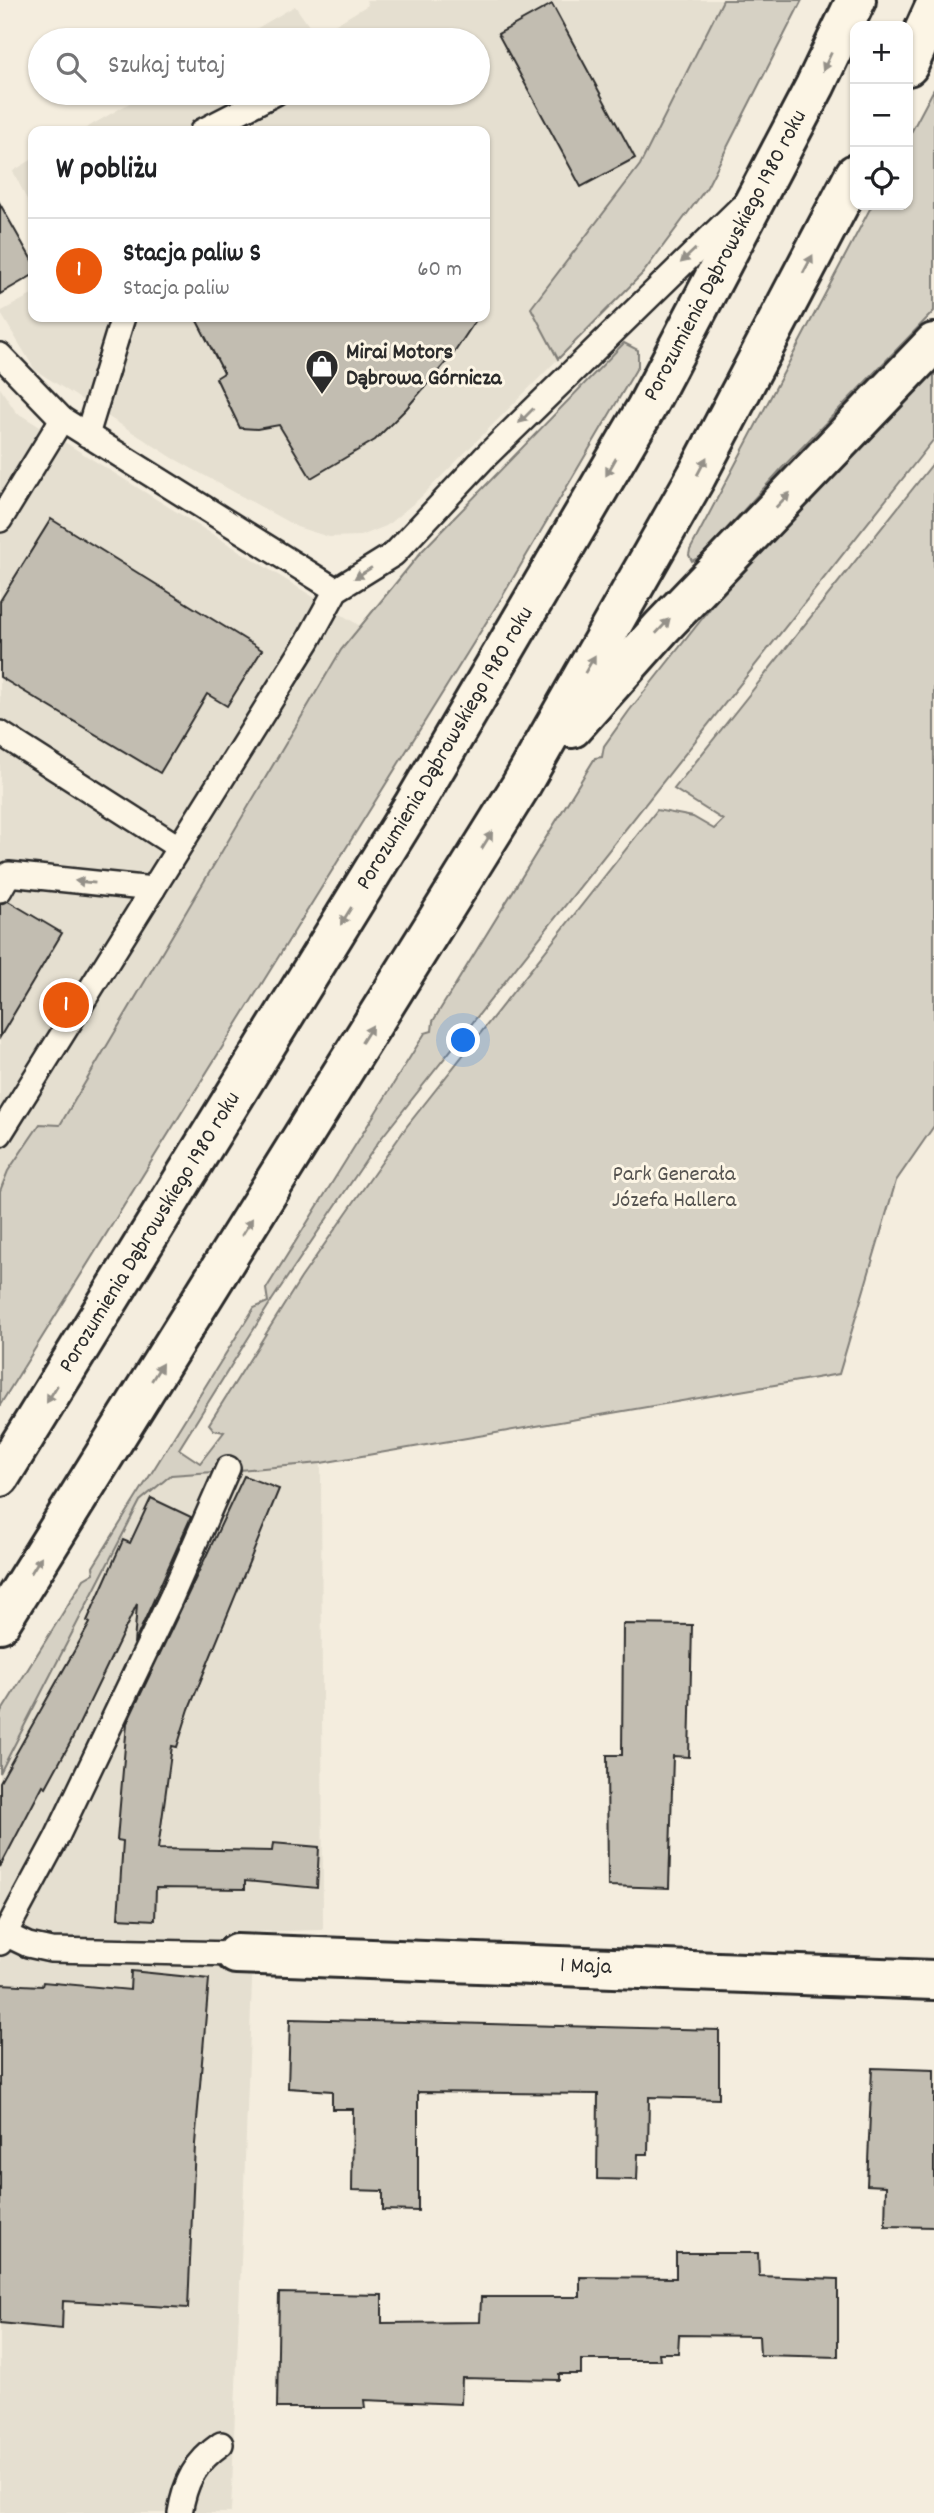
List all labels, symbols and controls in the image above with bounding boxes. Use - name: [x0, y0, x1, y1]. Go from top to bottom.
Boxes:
- map controls: [850, 21, 913, 210]
- button: +: [850, 21, 913, 84]
- search box: [28, 28, 490, 105]
- icon: search: [52, 48, 90, 86]
- text: Szukaj tutaj: [108, 48, 226, 85]
- one-way arrow: [821, 52, 833, 72]
- button: −: [850, 84, 913, 147]
- street label: Porozumienia Dąbrowskiego 1980 roku: [636, 104, 816, 407]
- button: locate: [850, 147, 913, 210]
- text: W pobliżu: [56, 150, 157, 193]
- text: Stacja paliw S: [123, 236, 261, 273]
- one-way arrow: [680, 248, 697, 264]
- text: 1: [76, 254, 82, 287]
- text: 60 m: [417, 254, 462, 287]
- one-way arrow: [802, 255, 814, 274]
- text: Stacja paliw: [123, 273, 230, 306]
- place label: Mirai Motors Dąbrowa Górnicza: [346, 337, 503, 396]
- shop icon: Mirai Motors Dąbrowa Górnicza: [303, 347, 341, 396]
- one-way arrow: [518, 407, 535, 424]
- one-way arrow: [696, 456, 708, 476]
- one-way arrow: [605, 458, 617, 477]
- one-way arrow: [775, 491, 792, 508]
- one-way arrow: [354, 567, 373, 580]
- street label: Porozumienia Dąbrowskiego 1980 roku: [348, 600, 543, 897]
- one-way arrow: [655, 617, 671, 635]
- one-way arrow: [584, 654, 596, 673]
- one-way arrow: [481, 831, 493, 850]
- one-way arrow: [74, 876, 96, 887]
- one-way arrow: [339, 907, 352, 926]
- pin: 1: [43, 979, 89, 1031]
- your location: [446, 1023, 480, 1057]
- one-way arrow: [361, 1024, 374, 1043]
- street label: Porozumienia Dąbrowskiego 1980 roku: [51, 1086, 250, 1380]
- park label: Park Generała Józefa Hallera: [612, 1159, 737, 1218]
- one-way arrow: [241, 1217, 254, 1237]
- one-way arrow: [151, 1363, 163, 1382]
- one-way arrow: [45, 1384, 58, 1403]
- one-way arrow: [30, 1555, 43, 1575]
- street label: 1 Maja: [559, 1950, 613, 1985]

